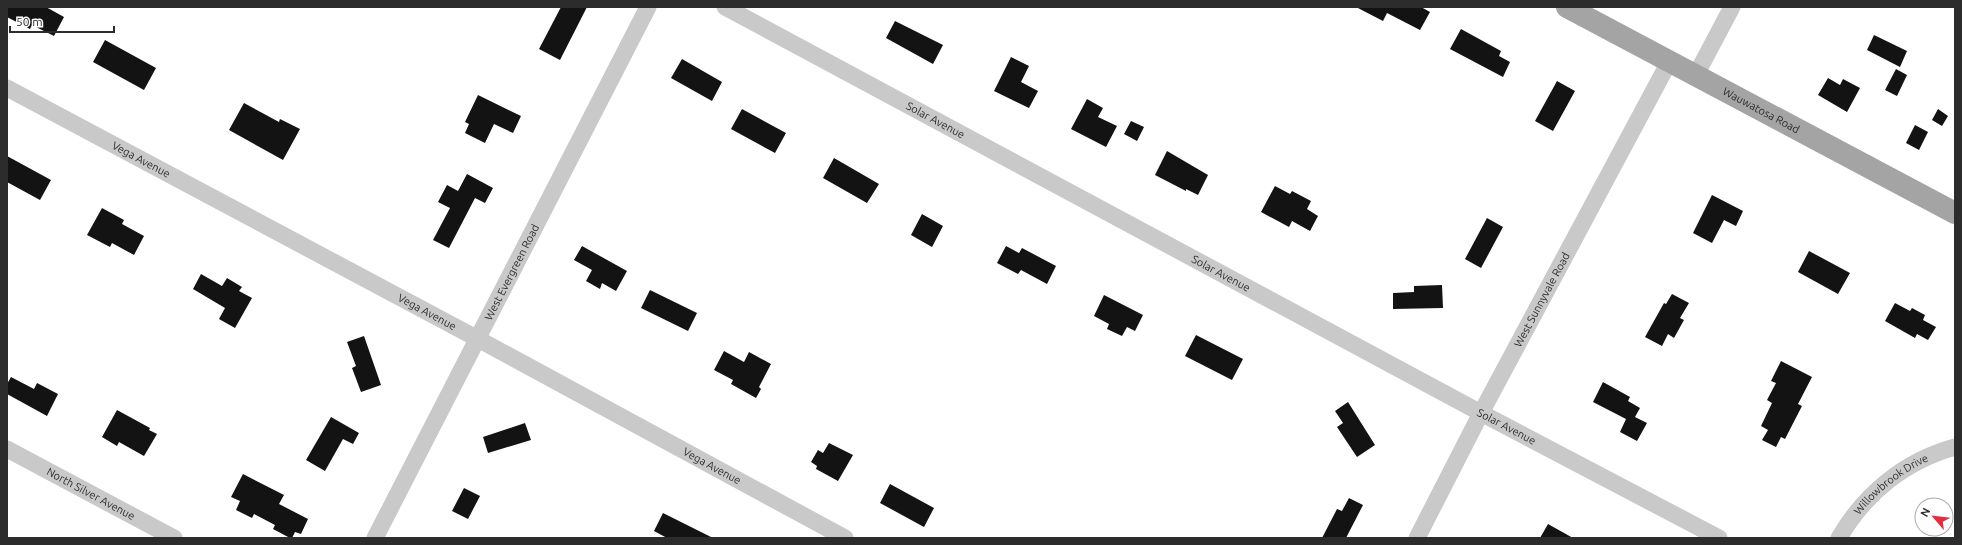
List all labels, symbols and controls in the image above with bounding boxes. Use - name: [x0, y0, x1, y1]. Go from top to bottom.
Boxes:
- scale bar: [10, 8, 114, 34]
- text: 50 m: [16, 15, 43, 28]
- street label: Wauwatosa Road: [1721, 85, 1802, 135]
- street label: Solar Avenue: [904, 100, 967, 141]
- street label: Vega Avenue: [110, 139, 172, 180]
- street label: West Evergreen Road: [482, 222, 541, 322]
- street label: West Sunnyvale Road: [1511, 250, 1572, 349]
- street label: Solar Avenue: [1190, 253, 1252, 294]
- street label: Vega Avenue: [396, 291, 458, 332]
- street label: Solar Avenue: [1475, 406, 1538, 447]
- street label: Vega Avenue: [681, 445, 743, 487]
- street label: Willowbrook Drive: [1851, 452, 1930, 517]
- street label: North Silver Avenue: [45, 465, 137, 522]
- north arrow: [1914, 497, 1954, 537]
- text: N: [1918, 506, 1932, 519]

